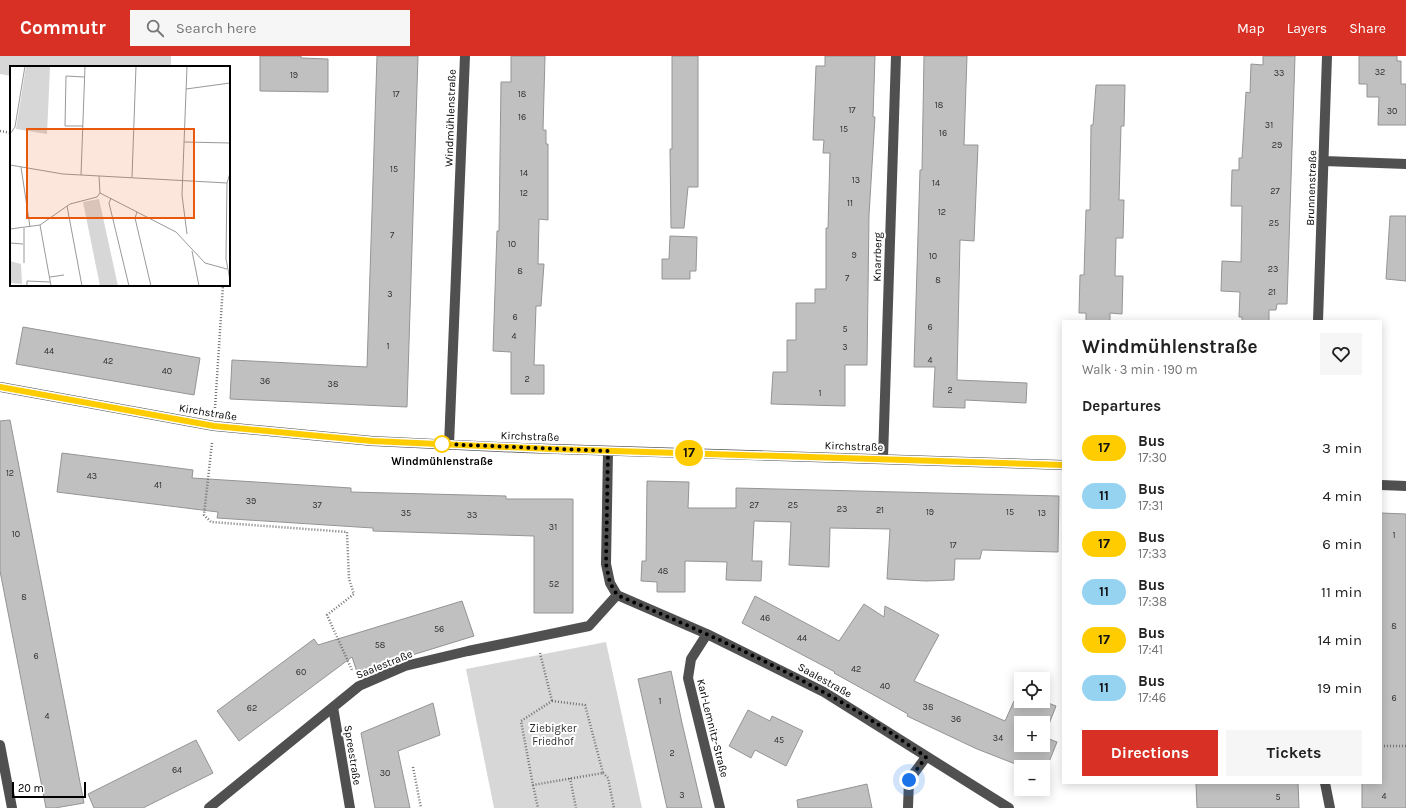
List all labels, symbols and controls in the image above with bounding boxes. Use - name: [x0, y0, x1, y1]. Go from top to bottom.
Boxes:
- search box: [130, 10, 410, 46]
- text: Commutr: [20, 17, 106, 39]
- icon: search: [144, 17, 166, 39]
- text: Search here: [176, 19, 256, 37]
- text: Map: [1237, 20, 1265, 37]
- text: Layers: [1287, 20, 1327, 37]
- text: Share: [1349, 20, 1386, 37]
- inset map: [10, 66, 230, 286]
- house number: 32: [1375, 67, 1385, 77]
- house number: 33: [1274, 68, 1284, 78]
- street label: Windmühlenstraße: [442, 69, 459, 167]
- house number: 19: [290, 70, 298, 80]
- house number: 17: [392, 89, 400, 99]
- house number: 18: [518, 89, 527, 99]
- house number: 18: [935, 100, 944, 110]
- house number: 17: [848, 105, 856, 115]
- house number: 30: [1387, 106, 1397, 116]
- house number: 16: [518, 112, 526, 122]
- house number: 31: [1265, 120, 1273, 130]
- house number: 15: [840, 124, 848, 134]
- house number: 16: [939, 128, 947, 138]
- house number: 29: [1272, 140, 1282, 150]
- street label: Brunnenstraße: [1304, 150, 1319, 226]
- house number: 15: [390, 164, 398, 174]
- house number: 14: [520, 168, 528, 178]
- house number: 13: [852, 175, 860, 185]
- house number: 14: [932, 178, 940, 188]
- house number: 27: [1270, 186, 1280, 196]
- house number: 12: [520, 188, 528, 198]
- house number: 11: [847, 198, 853, 208]
- house number: 12: [938, 207, 946, 217]
- house number: 25: [1269, 218, 1279, 228]
- house number: 7: [390, 230, 395, 240]
- street label: Knarrberg: [871, 231, 884, 282]
- house number: 10: [508, 239, 516, 249]
- house number: 9: [851, 250, 857, 260]
- house number: 10: [929, 251, 937, 261]
- house number: 23: [1268, 264, 1278, 274]
- house number: 8: [517, 266, 523, 276]
- house number: 7: [845, 273, 850, 283]
- house number: 8: [935, 275, 941, 285]
- house number: 21: [1268, 287, 1276, 297]
- house number: 3: [387, 289, 393, 299]
- house number: 6: [512, 312, 518, 322]
- house number: 6: [927, 322, 933, 332]
- house number: 5: [842, 324, 848, 334]
- house number: 4: [511, 331, 517, 341]
- button: heart: [1320, 333, 1362, 375]
- text: Windmühlenstraße: [1082, 336, 1258, 358]
- house number: 1: [387, 341, 390, 351]
- house number: 3: [842, 342, 848, 352]
- house number: 44: [44, 346, 54, 356]
- house number: 4: [927, 355, 933, 365]
- house number: 42: [103, 356, 113, 366]
- text: Walk · 3 min · 190 m: [1082, 362, 1198, 377]
- house number: 40: [162, 366, 172, 376]
- house number: 2: [524, 374, 530, 384]
- house number: 36: [260, 376, 270, 386]
- house number: 38: [328, 379, 339, 389]
- house number: 2: [947, 385, 953, 395]
- house number: 1: [819, 388, 822, 398]
- text: Departures: [1082, 397, 1161, 415]
- street label: Kirchstraße: [178, 401, 238, 424]
- street label: Kirchstraße: [500, 429, 560, 444]
- text: Bus: [1138, 432, 1165, 450]
- marker: Windmühlenstraße: [433, 435, 451, 453]
- street label: Kirchstraße: [824, 439, 884, 454]
- text: 17: [1098, 439, 1110, 456]
- text: 3 min: [1322, 439, 1362, 457]
- line badge: 17: [671, 440, 707, 466]
- text: 17: [683, 444, 695, 461]
- text: 17:30: [1138, 450, 1167, 465]
- place label: Windmühlenstraße: [391, 455, 493, 468]
- house number: 12: [6, 468, 14, 478]
- house number: 43: [87, 471, 97, 481]
- house number: 41: [154, 480, 162, 490]
- text: Bus: [1138, 480, 1165, 498]
- text: 11: [1099, 487, 1109, 504]
- text: 4 min: [1323, 487, 1362, 505]
- house number: 39: [246, 496, 256, 506]
- text: 17:31: [1138, 498, 1163, 513]
- house number: 37: [312, 500, 323, 510]
- house number: 27: [749, 500, 759, 510]
- house number: 25: [788, 500, 798, 510]
- house number: 23: [837, 504, 847, 514]
- house number: 21: [876, 505, 884, 515]
- house number: 19: [926, 507, 934, 517]
- house number: 15: [1006, 507, 1014, 517]
- house number: 35: [401, 508, 411, 518]
- house number: 13: [1038, 508, 1046, 518]
- house number: 33: [467, 510, 477, 520]
- house number: 31: [549, 522, 557, 532]
- text: Bus: [1138, 528, 1165, 546]
- house number: 10: [12, 529, 20, 539]
- house number: 1: [1393, 530, 1396, 540]
- text: 17: [1098, 535, 1110, 552]
- text: 6 min: [1322, 535, 1362, 553]
- house number: 17: [949, 540, 957, 550]
- text: 17:33: [1138, 546, 1167, 561]
- house number: 48: [658, 566, 669, 576]
- text: Bus: [1138, 576, 1165, 594]
- house number: 52: [549, 579, 559, 589]
- text: 11: [1099, 583, 1109, 600]
- text: 11 min: [1321, 583, 1362, 601]
- house number: 8: [21, 592, 27, 602]
- text: 17:38: [1138, 594, 1167, 609]
- house number: 46: [760, 613, 770, 623]
- house number: 8: [1391, 621, 1397, 631]
- house number: 56: [434, 624, 444, 634]
- text: Bus: [1138, 624, 1165, 642]
- text: 17: [1098, 631, 1110, 648]
- text: 14 min: [1318, 631, 1362, 649]
- house number: 44: [797, 633, 807, 643]
- house number: 58: [375, 640, 386, 650]
- text: 17:41: [1138, 642, 1163, 657]
- street label: Saalestraße: [354, 647, 415, 682]
- house number: 6: [33, 651, 39, 661]
- street label: Saalestraße: [795, 660, 854, 701]
- house number: 42: [851, 664, 861, 674]
- house number: 60: [296, 667, 306, 677]
- map controls: [1014, 672, 1050, 796]
- button: locate: [1014, 672, 1050, 708]
- text: Bus: [1138, 672, 1165, 690]
- street label: Karl-Lemnitz-Straße: [694, 678, 731, 779]
- text: 11: [1099, 679, 1109, 696]
- text: 19 min: [1317, 679, 1362, 697]
- house number: 40: [880, 681, 890, 691]
- text: 17:46: [1138, 690, 1166, 705]
- house number: 6: [1391, 693, 1397, 703]
- house number: 1: [659, 696, 662, 706]
- house number: 38: [923, 702, 934, 712]
- house number: 62: [247, 703, 257, 713]
- house number: 4: [44, 711, 50, 721]
- house number: 36: [951, 714, 961, 724]
- button: +: [1014, 716, 1050, 752]
- park label: Ziebigker Friedhof: [529, 722, 577, 748]
- street label: Spreestraße: [341, 724, 364, 786]
- button: Directions: [1082, 730, 1218, 776]
- button: Tickets: [1226, 730, 1362, 776]
- house number: 34: [993, 733, 1003, 743]
- house number: 45: [774, 735, 784, 745]
- house number: 2: [669, 748, 675, 758]
- button: −: [1014, 760, 1050, 796]
- house number: 64: [172, 765, 182, 775]
- house number: 30: [380, 768, 390, 778]
- your location: [899, 770, 919, 790]
- scale bar: [12, 780, 86, 799]
- text: 20 m: [18, 782, 44, 795]
- house number: 3: [679, 790, 685, 800]
- house number: 4: [1381, 791, 1387, 801]
- house number: 5: [1275, 792, 1281, 802]

